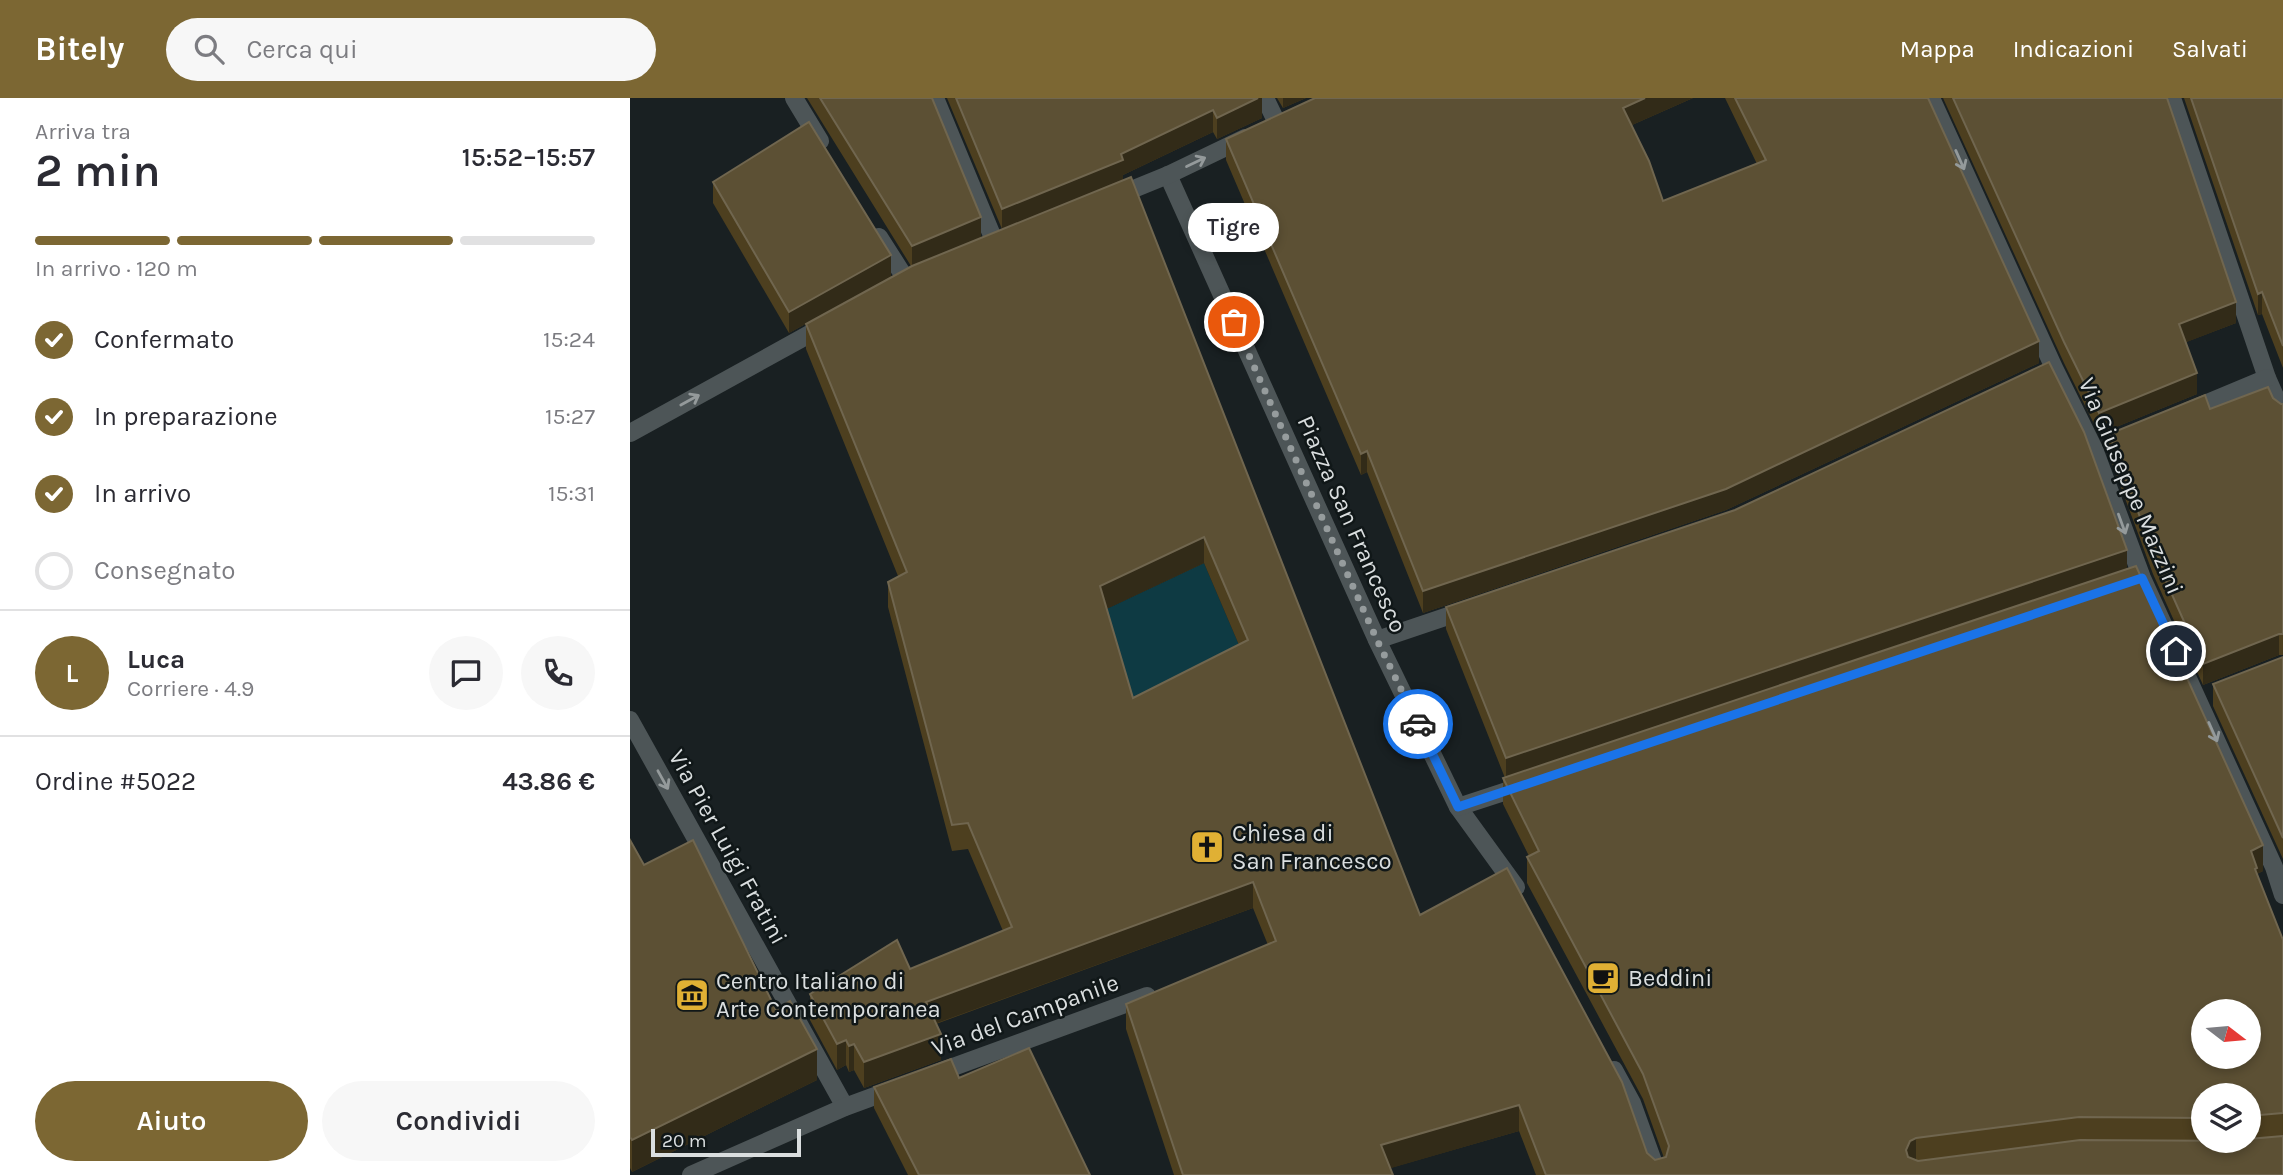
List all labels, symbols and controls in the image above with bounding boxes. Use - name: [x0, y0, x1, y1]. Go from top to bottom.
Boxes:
- search box: [166, 18, 656, 81]
- text: Bitely: [35, 30, 124, 68]
- icon: search: [190, 30, 228, 68]
- text: Cerca qui: [246, 34, 358, 65]
- text: Mappa: [1900, 35, 1975, 63]
- text: Indicazioni: [2013, 35, 2134, 63]
- text: Salvati: [2172, 35, 2248, 63]
- text: Arriva tra: [35, 118, 131, 145]
- text: 15:52–15:57: [462, 142, 595, 173]
- text: 2 min: [35, 144, 161, 198]
- one-way arrow: [1953, 149, 1967, 170]
- one-way arrow: [1185, 154, 1206, 168]
- callout: Tigre: [1188, 203, 1280, 252]
- text: Tigre: [1207, 214, 1260, 241]
- text: In arrivo · 120 m: [35, 255, 198, 282]
- pin: [1204, 292, 1264, 352]
- icon: bag: [1215, 303, 1253, 341]
- icon: check: [35, 321, 73, 359]
- text: Confermato: [94, 324, 234, 355]
- text: 15:24: [543, 326, 595, 353]
- street label: Via Giuseppe Mazzini: [2073, 373, 2189, 599]
- one-way arrow: [679, 392, 699, 406]
- icon: check: [35, 398, 73, 436]
- text: In preparazione: [94, 401, 278, 432]
- text: 15:27: [545, 403, 595, 430]
- street label: Piazza San Francesco: [1291, 411, 1413, 637]
- icon: check: [35, 475, 73, 513]
- text: In arrivo: [94, 478, 191, 509]
- text: 15:31: [548, 480, 595, 507]
- one-way arrow: [2117, 513, 2129, 535]
- text: Consegnato: [94, 555, 236, 586]
- pin: [2146, 621, 2206, 681]
- icon: home: [2157, 632, 2195, 670]
- button: chat: [429, 636, 503, 710]
- button: phone: [521, 636, 595, 710]
- text: Luca: [127, 644, 185, 675]
- text: L: [66, 658, 78, 689]
- text: Corriere · 4.9: [127, 675, 254, 702]
- courier: [1383, 689, 1453, 759]
- icon: car: [1399, 705, 1437, 743]
- one-way arrow: [2207, 721, 2220, 743]
- street label: Via Pier Luigi Fratini: [663, 745, 793, 949]
- text: Ordine #5022: [35, 766, 196, 797]
- text: 43.86 €: [502, 766, 595, 797]
- one-way arrow: [657, 769, 670, 790]
- place label: Chiesa di San Francesco: [1232, 819, 1392, 875]
- church icon: Chiesa di San Francesco: [1188, 828, 1226, 866]
- cafe icon: Beddini: [1584, 959, 1622, 997]
- place label: Beddini: [1628, 964, 1712, 992]
- place label: Centro Italiano di Arte Contemporanea: [716, 967, 941, 1023]
- street label: Via del Campanile: [928, 968, 1122, 1062]
- museum icon: Centro Italiano di Arte Contemporanea: [673, 976, 711, 1014]
- north arrow: [2191, 999, 2261, 1069]
- map controls: [2191, 999, 2261, 1153]
- button: Aiuto: [35, 1081, 308, 1161]
- button: Condividi: [322, 1081, 595, 1161]
- button: layers: [2191, 1083, 2261, 1153]
- scale bar: [651, 1126, 802, 1158]
- text: 20 m: [662, 1130, 707, 1152]

